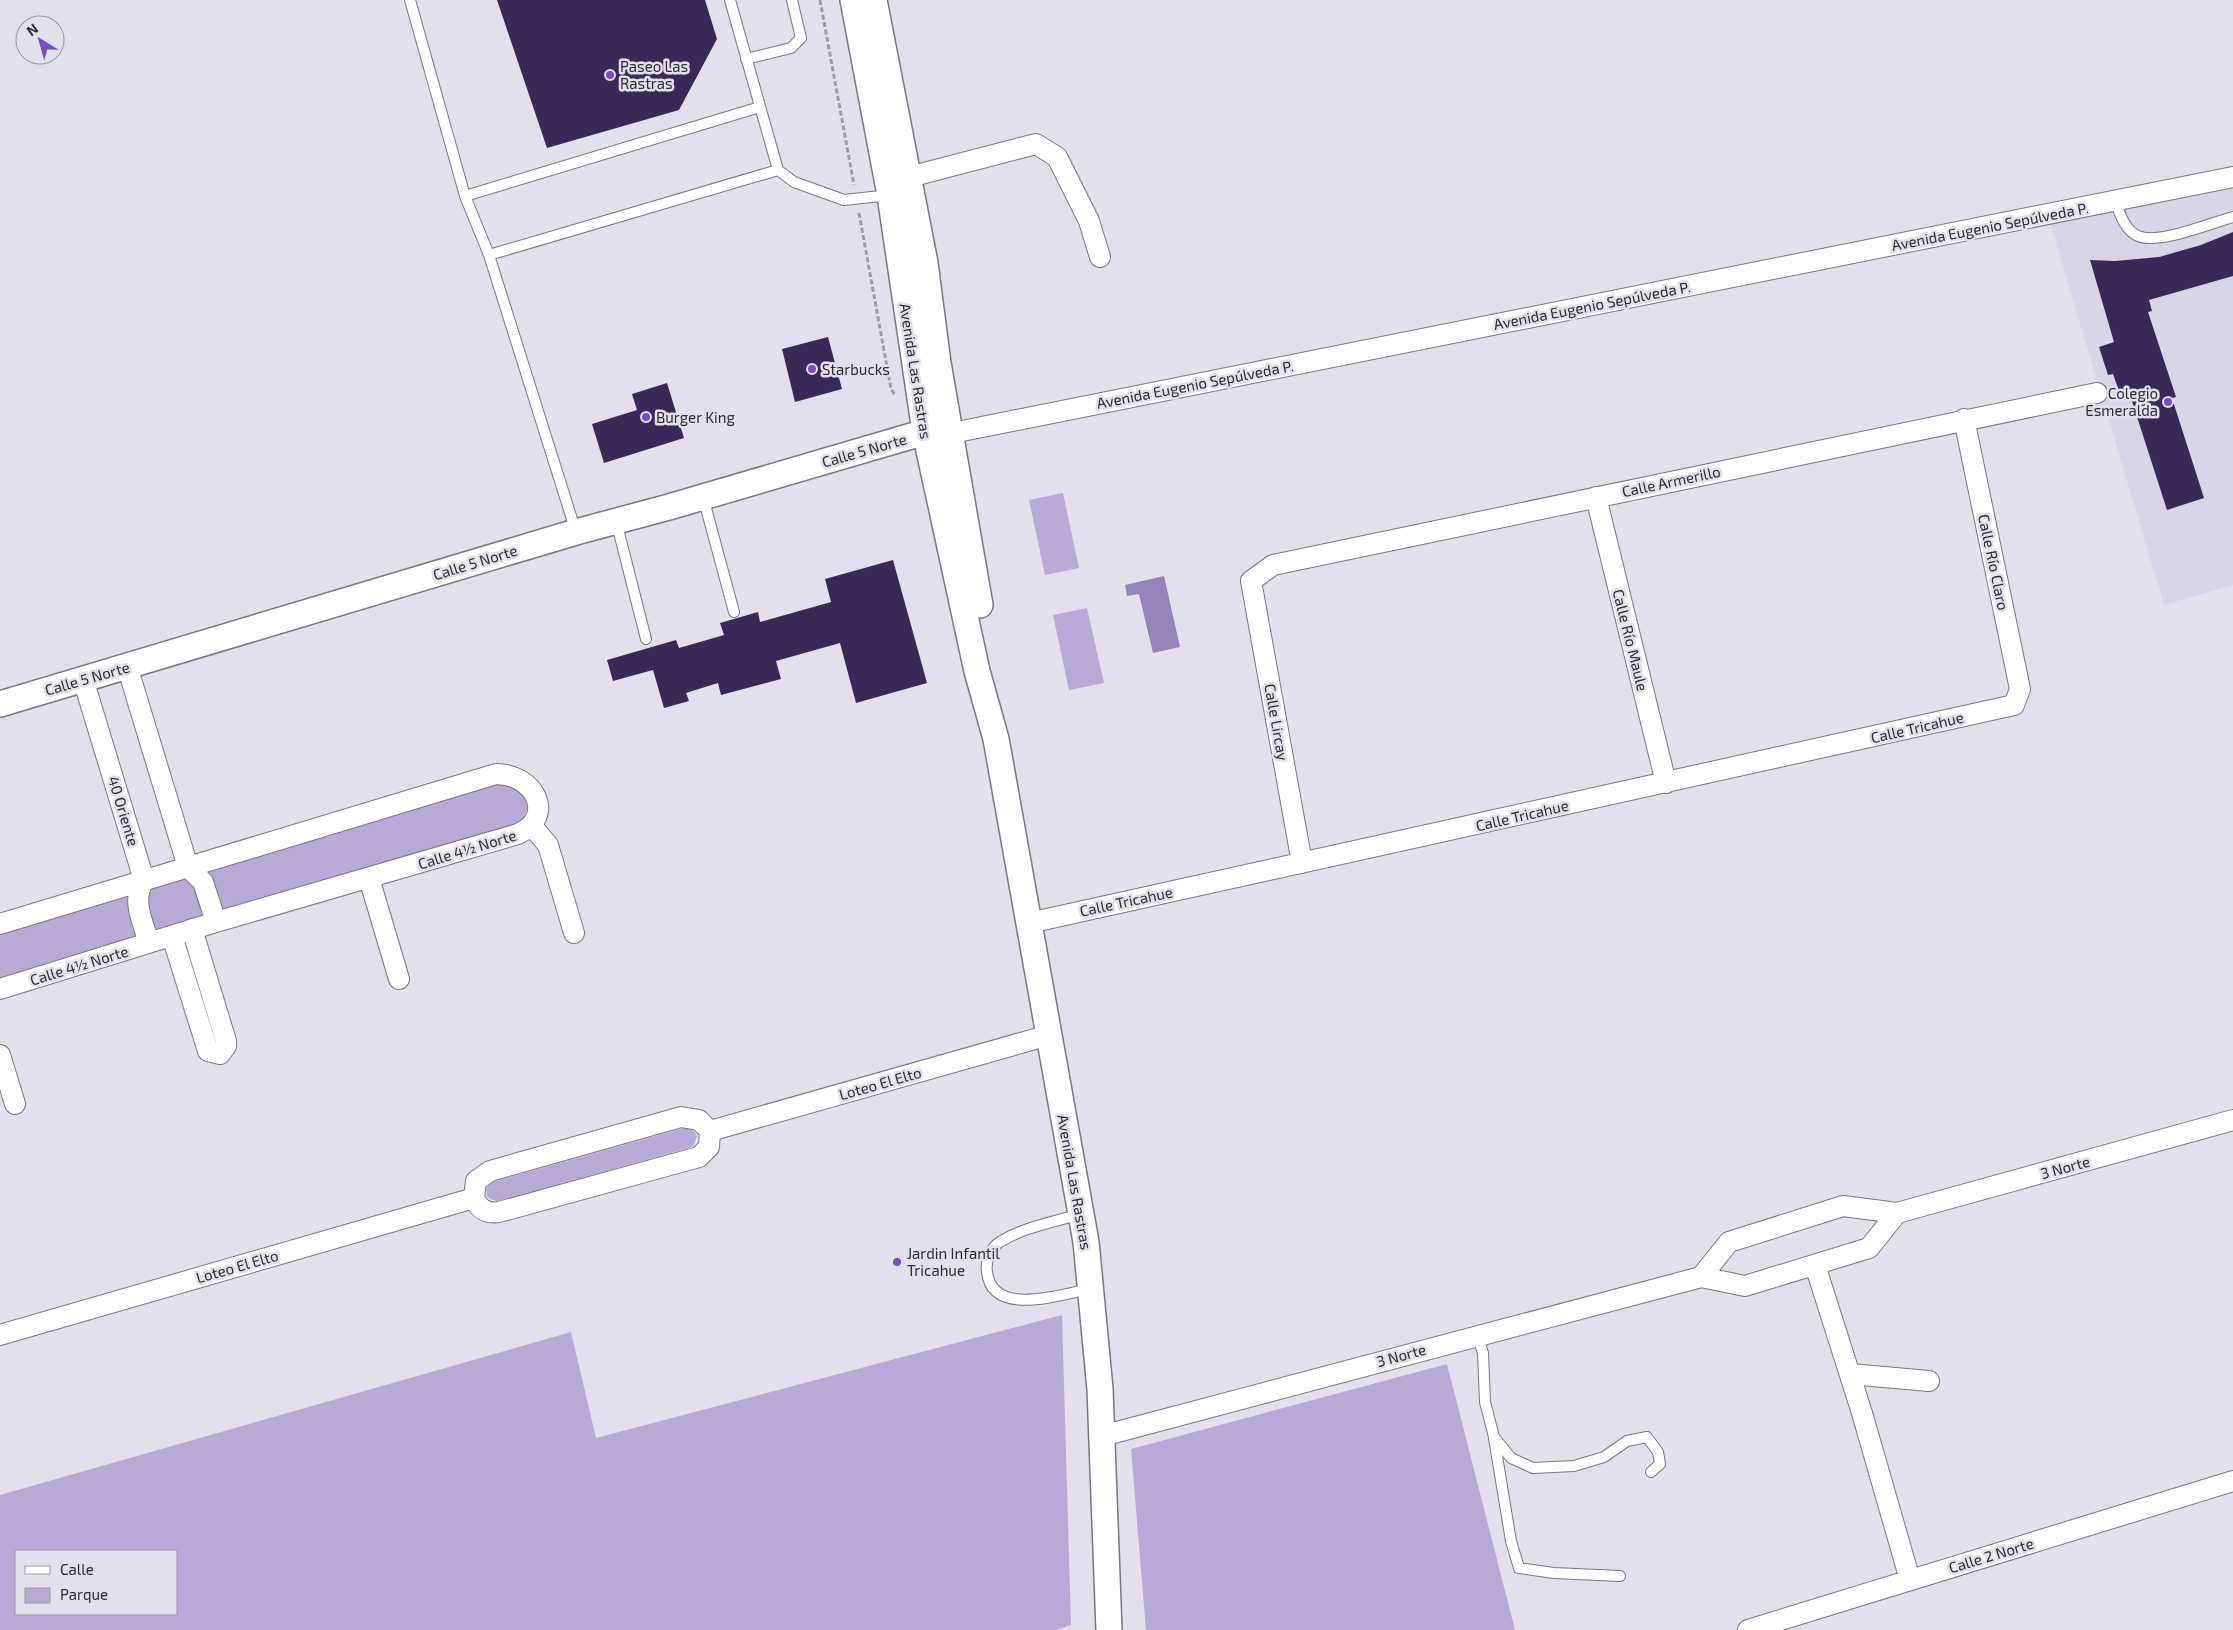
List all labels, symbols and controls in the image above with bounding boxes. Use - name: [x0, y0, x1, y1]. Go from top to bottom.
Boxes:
- north arrow: [15, 15, 65, 65]
- text: N: [23, 19, 41, 39]
- place label: Paseo Las Rastras: [620, 57, 688, 92]
- marker: Paseo Las Rastras: [604, 69, 616, 81]
- street label: Avenida Eugenio Sepúlveda P.: [1890, 198, 2090, 254]
- street label: Avenida Eugenio Sepúlveda P.: [1492, 277, 1692, 333]
- street label: Avenida Las Rastras: [896, 302, 936, 440]
- street label: Avenida Eugenio Sepúlveda P.: [1095, 356, 1295, 412]
- place label: Starbucks: [822, 360, 890, 378]
- marker: Starbucks: [806, 363, 818, 375]
- place label: Colegio Esmeralda: [2085, 384, 2158, 419]
- marker: Colegio Esmeralda: [2162, 396, 2174, 408]
- place label: Burger King: [656, 408, 736, 426]
- marker: Burger King: [640, 411, 652, 423]
- street label: Calle 5 Norte: [820, 429, 908, 471]
- street label: Calle Armerillo: [1620, 462, 1722, 500]
- street label: Calle Río Claro: [1975, 512, 2013, 612]
- street label: Calle 5 Norte: [431, 541, 519, 583]
- street label: Calle Río Maule: [1610, 587, 1652, 693]
- street label: Calle 5 Norte: [43, 657, 131, 699]
- street label: Calle Lircay: [1261, 682, 1293, 762]
- street label: Calle Tricahue: [1869, 708, 1965, 746]
- street label: 40 Oriente: [105, 774, 143, 848]
- street label: Calle Tricahue: [1474, 796, 1570, 834]
- street label: Calle 4½ Norte: [416, 826, 518, 872]
- street label: Calle Tricahue: [1078, 882, 1174, 920]
- street label: Calle 4½ Norte: [28, 942, 130, 988]
- street label: Loteo El Elto: [837, 1063, 923, 1103]
- street label: Avenida Las Rastras: [1054, 1113, 1096, 1251]
- street label: 3 Norte: [2038, 1152, 2092, 1182]
- place label: Jardin Infantil Tricahue: [907, 1244, 1000, 1279]
- street label: Loteo El Elto: [194, 1246, 280, 1286]
- marker: Jardin Infantil Tricahue: [891, 1256, 903, 1268]
- street label: 3 Norte: [1374, 1340, 1428, 1370]
- street label: Calle 2 Norte: [1946, 1534, 2036, 1576]
- legend: [15, 1550, 178, 1615]
- text: Calle: [60, 1560, 94, 1578]
- text: Parque: [60, 1585, 108, 1603]

